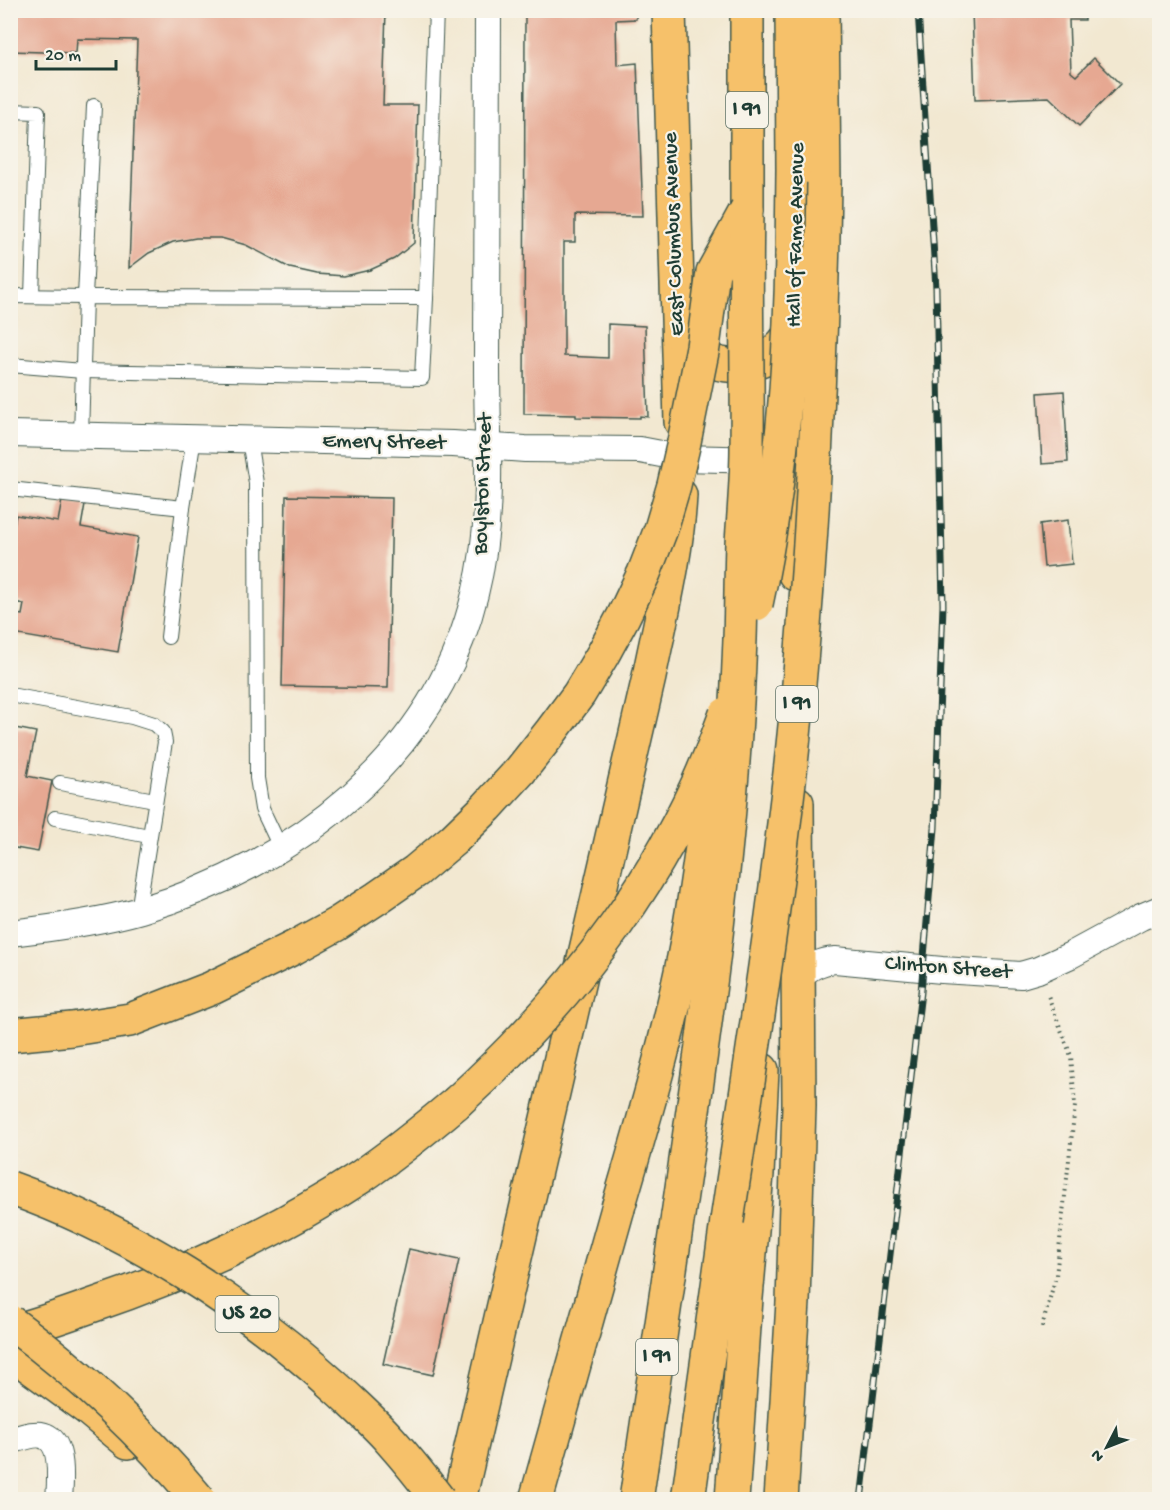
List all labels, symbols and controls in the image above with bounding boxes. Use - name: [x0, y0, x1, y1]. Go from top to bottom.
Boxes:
- scale bar: [36, 33, 116, 71]
- text: 20 m: [45, 46, 81, 67]
- road number: I 91: [726, 92, 768, 128]
- street label: East Columbus Avenue: [658, 131, 692, 336]
- street label: Hall of Fame Avenue: [782, 142, 812, 328]
- street label: Boylston Street: [469, 411, 500, 556]
- street label: Emery Street: [322, 429, 448, 457]
- road number: I 91: [776, 686, 818, 722]
- street label: Clinton Street: [884, 952, 1014, 987]
- road number: US 20: [216, 1296, 278, 1332]
- road number: I 91: [636, 1339, 678, 1375]
- north arrow: [1077, 1417, 1137, 1477]
- text: N: [1088, 1444, 1109, 1465]

